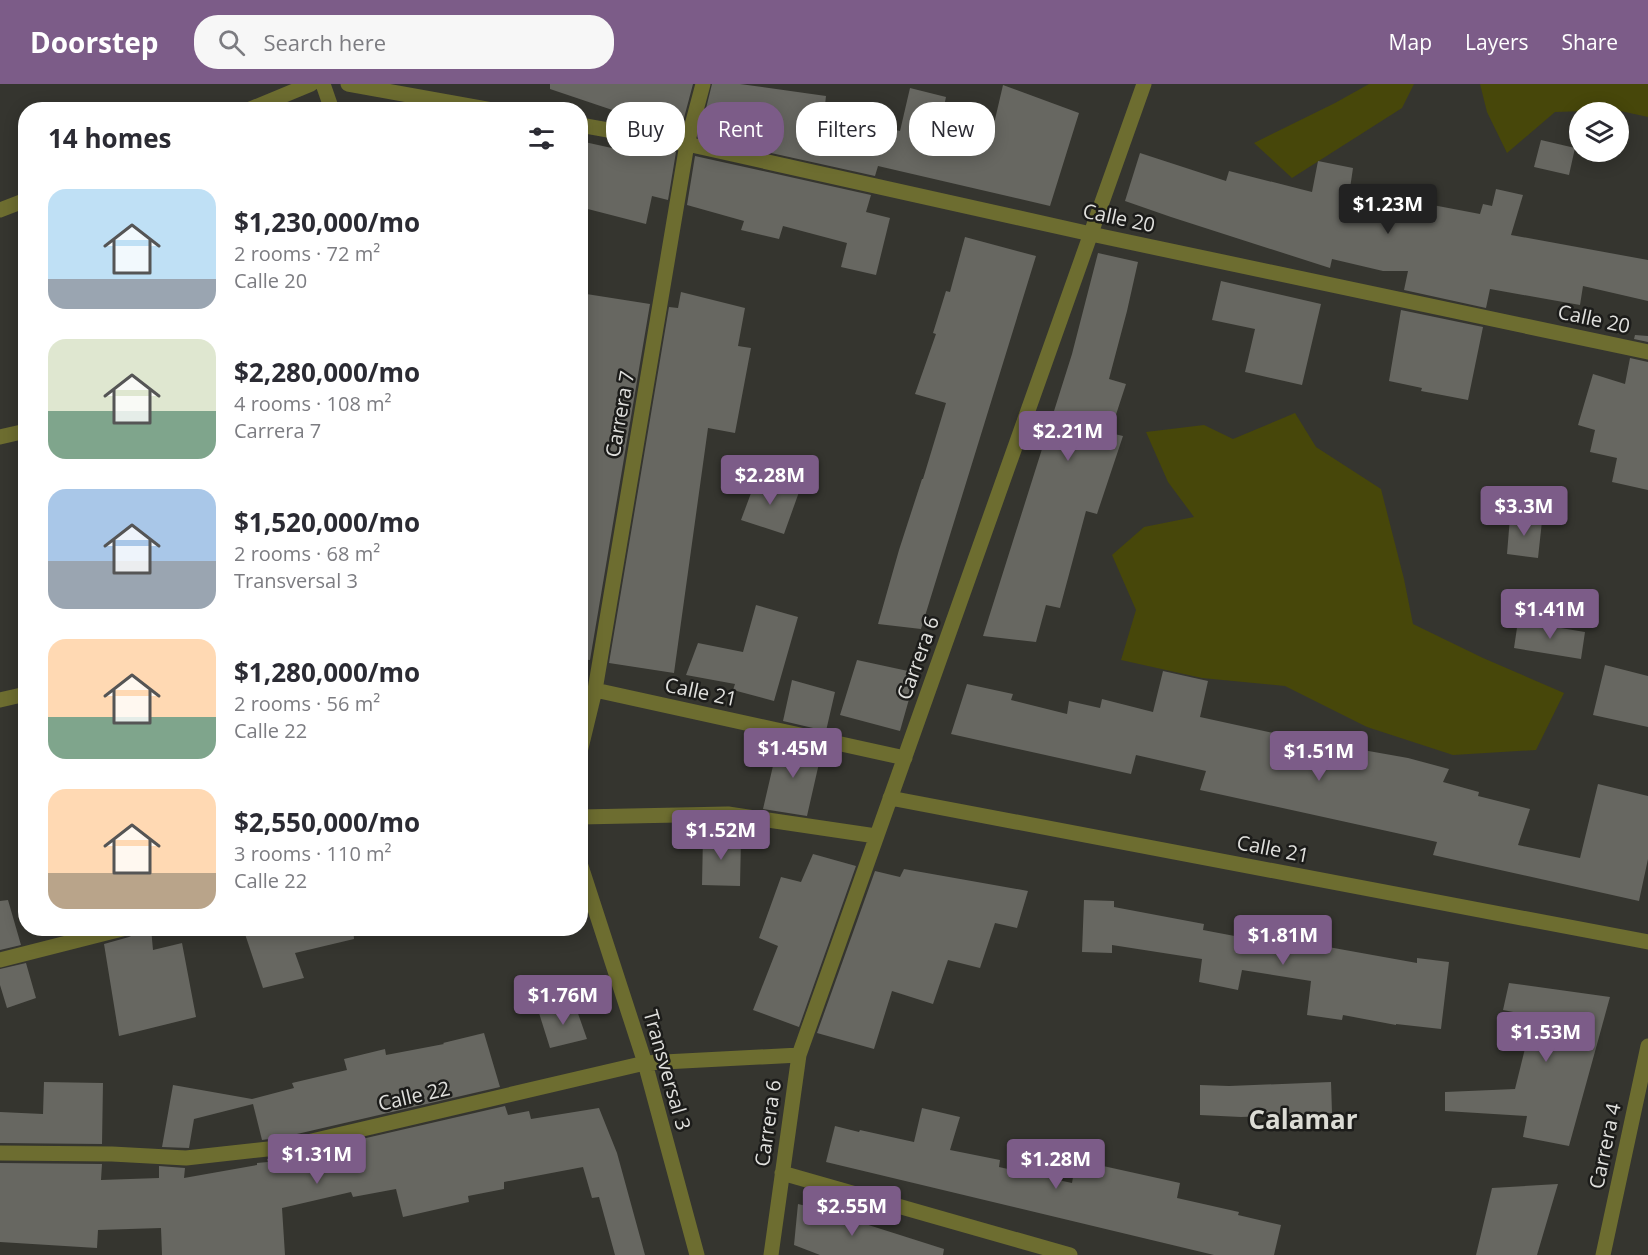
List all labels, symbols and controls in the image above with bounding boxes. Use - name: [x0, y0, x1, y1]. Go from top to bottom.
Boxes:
- search box: [194, 15, 614, 69]
- text: Doorstep: [30, 23, 158, 61]
- icon: search: [215, 26, 248, 59]
- text: Search here: [263, 27, 386, 57]
- text: Map: [1389, 28, 1432, 56]
- text: Layers: [1465, 28, 1529, 56]
- text: Share: [1562, 28, 1618, 56]
- chip: Buy: [606, 102, 685, 156]
- chip: Rent: [697, 102, 784, 156]
- chip: Filters: [796, 102, 897, 156]
- chip: New: [909, 102, 995, 156]
- map controls: [1569, 102, 1629, 162]
- button: layers: [1569, 102, 1629, 162]
- text: 14 homes: [48, 120, 172, 156]
- icon: filters: [525, 122, 558, 155]
- pin: $1.23M: [1339, 184, 1437, 235]
- text: $1.23M: [1353, 190, 1423, 217]
- street label: Calle 20: [1081, 197, 1158, 238]
- text: $1,230,000/mo: [234, 204, 420, 240]
- icon: home: [96, 213, 168, 285]
- text: 2 rooms · 72 m²: [234, 240, 380, 267]
- text: Calle 20: [234, 267, 307, 294]
- street label: Calle 20: [1556, 298, 1633, 339]
- text: $2,280,000/mo: [234, 354, 420, 390]
- icon: home: [96, 363, 168, 435]
- street label: Carrera 7: [599, 369, 640, 459]
- text: 4 rooms · 108 m²: [234, 390, 392, 417]
- pin: $2.21M: [1019, 411, 1117, 462]
- text: Carrera 7: [234, 417, 321, 444]
- text: $2.21M: [1033, 417, 1103, 444]
- pin: $2.28M: [721, 455, 819, 506]
- text: $2.28M: [735, 461, 805, 488]
- pin: $3.3M: [1482, 486, 1566, 537]
- text: $3.3M: [1495, 492, 1553, 519]
- text: $1,520,000/mo: [234, 504, 420, 540]
- icon: home: [96, 513, 168, 585]
- text: 2 rooms · 68 m²: [234, 540, 380, 567]
- text: Transversal 3: [234, 567, 358, 594]
- pin: $1.41M: [1501, 589, 1599, 640]
- text: $1.41M: [1515, 595, 1585, 622]
- street label: Carrera 6: [890, 612, 945, 703]
- text: $1,280,000/mo: [234, 654, 420, 690]
- icon: home: [96, 663, 168, 735]
- street label: Calle 21: [663, 671, 740, 712]
- text: 2 rooms · 56 m²: [234, 690, 380, 717]
- text: Calle 22: [234, 717, 307, 744]
- pin: $1.45M: [744, 728, 842, 779]
- pin: $1.51M: [1270, 731, 1368, 782]
- text: $1.45M: [758, 734, 828, 761]
- text: $1.51M: [1284, 737, 1354, 764]
- text: $2,550,000/mo: [234, 804, 420, 840]
- pin: $1.52M: [672, 810, 770, 861]
- icon: home: [96, 813, 168, 885]
- text: $1.52M: [686, 816, 756, 843]
- street label: Calle 21: [1235, 828, 1312, 869]
- text: 3 rooms · 110 m²: [234, 840, 392, 867]
- text: Calle 22: [234, 867, 307, 894]
- pin: $1.81M: [1234, 915, 1332, 966]
- text: $1.81M: [1248, 921, 1318, 948]
- pin: $1.76M: [514, 975, 612, 1026]
- text: $1.76M: [528, 981, 598, 1008]
- street label: Transversal 3: [637, 1007, 698, 1133]
- pin: $1.53M: [1497, 1012, 1595, 1063]
- text: $1.53M: [1511, 1018, 1581, 1045]
- street label: Calle 22: [375, 1074, 453, 1117]
- street label: Carrera 6: [748, 1078, 787, 1168]
- street label: Carrera 4: [1582, 1100, 1627, 1191]
- district label: Calamar: [1249, 1101, 1358, 1137]
- pin: $1.31M: [268, 1134, 366, 1185]
- pin: $1.28M: [1007, 1139, 1105, 1190]
- text: $1.31M: [282, 1140, 352, 1167]
- text: $1.28M: [1021, 1145, 1091, 1172]
- pin: $2.55M: [803, 1186, 901, 1237]
- text: $2.55M: [817, 1192, 887, 1219]

